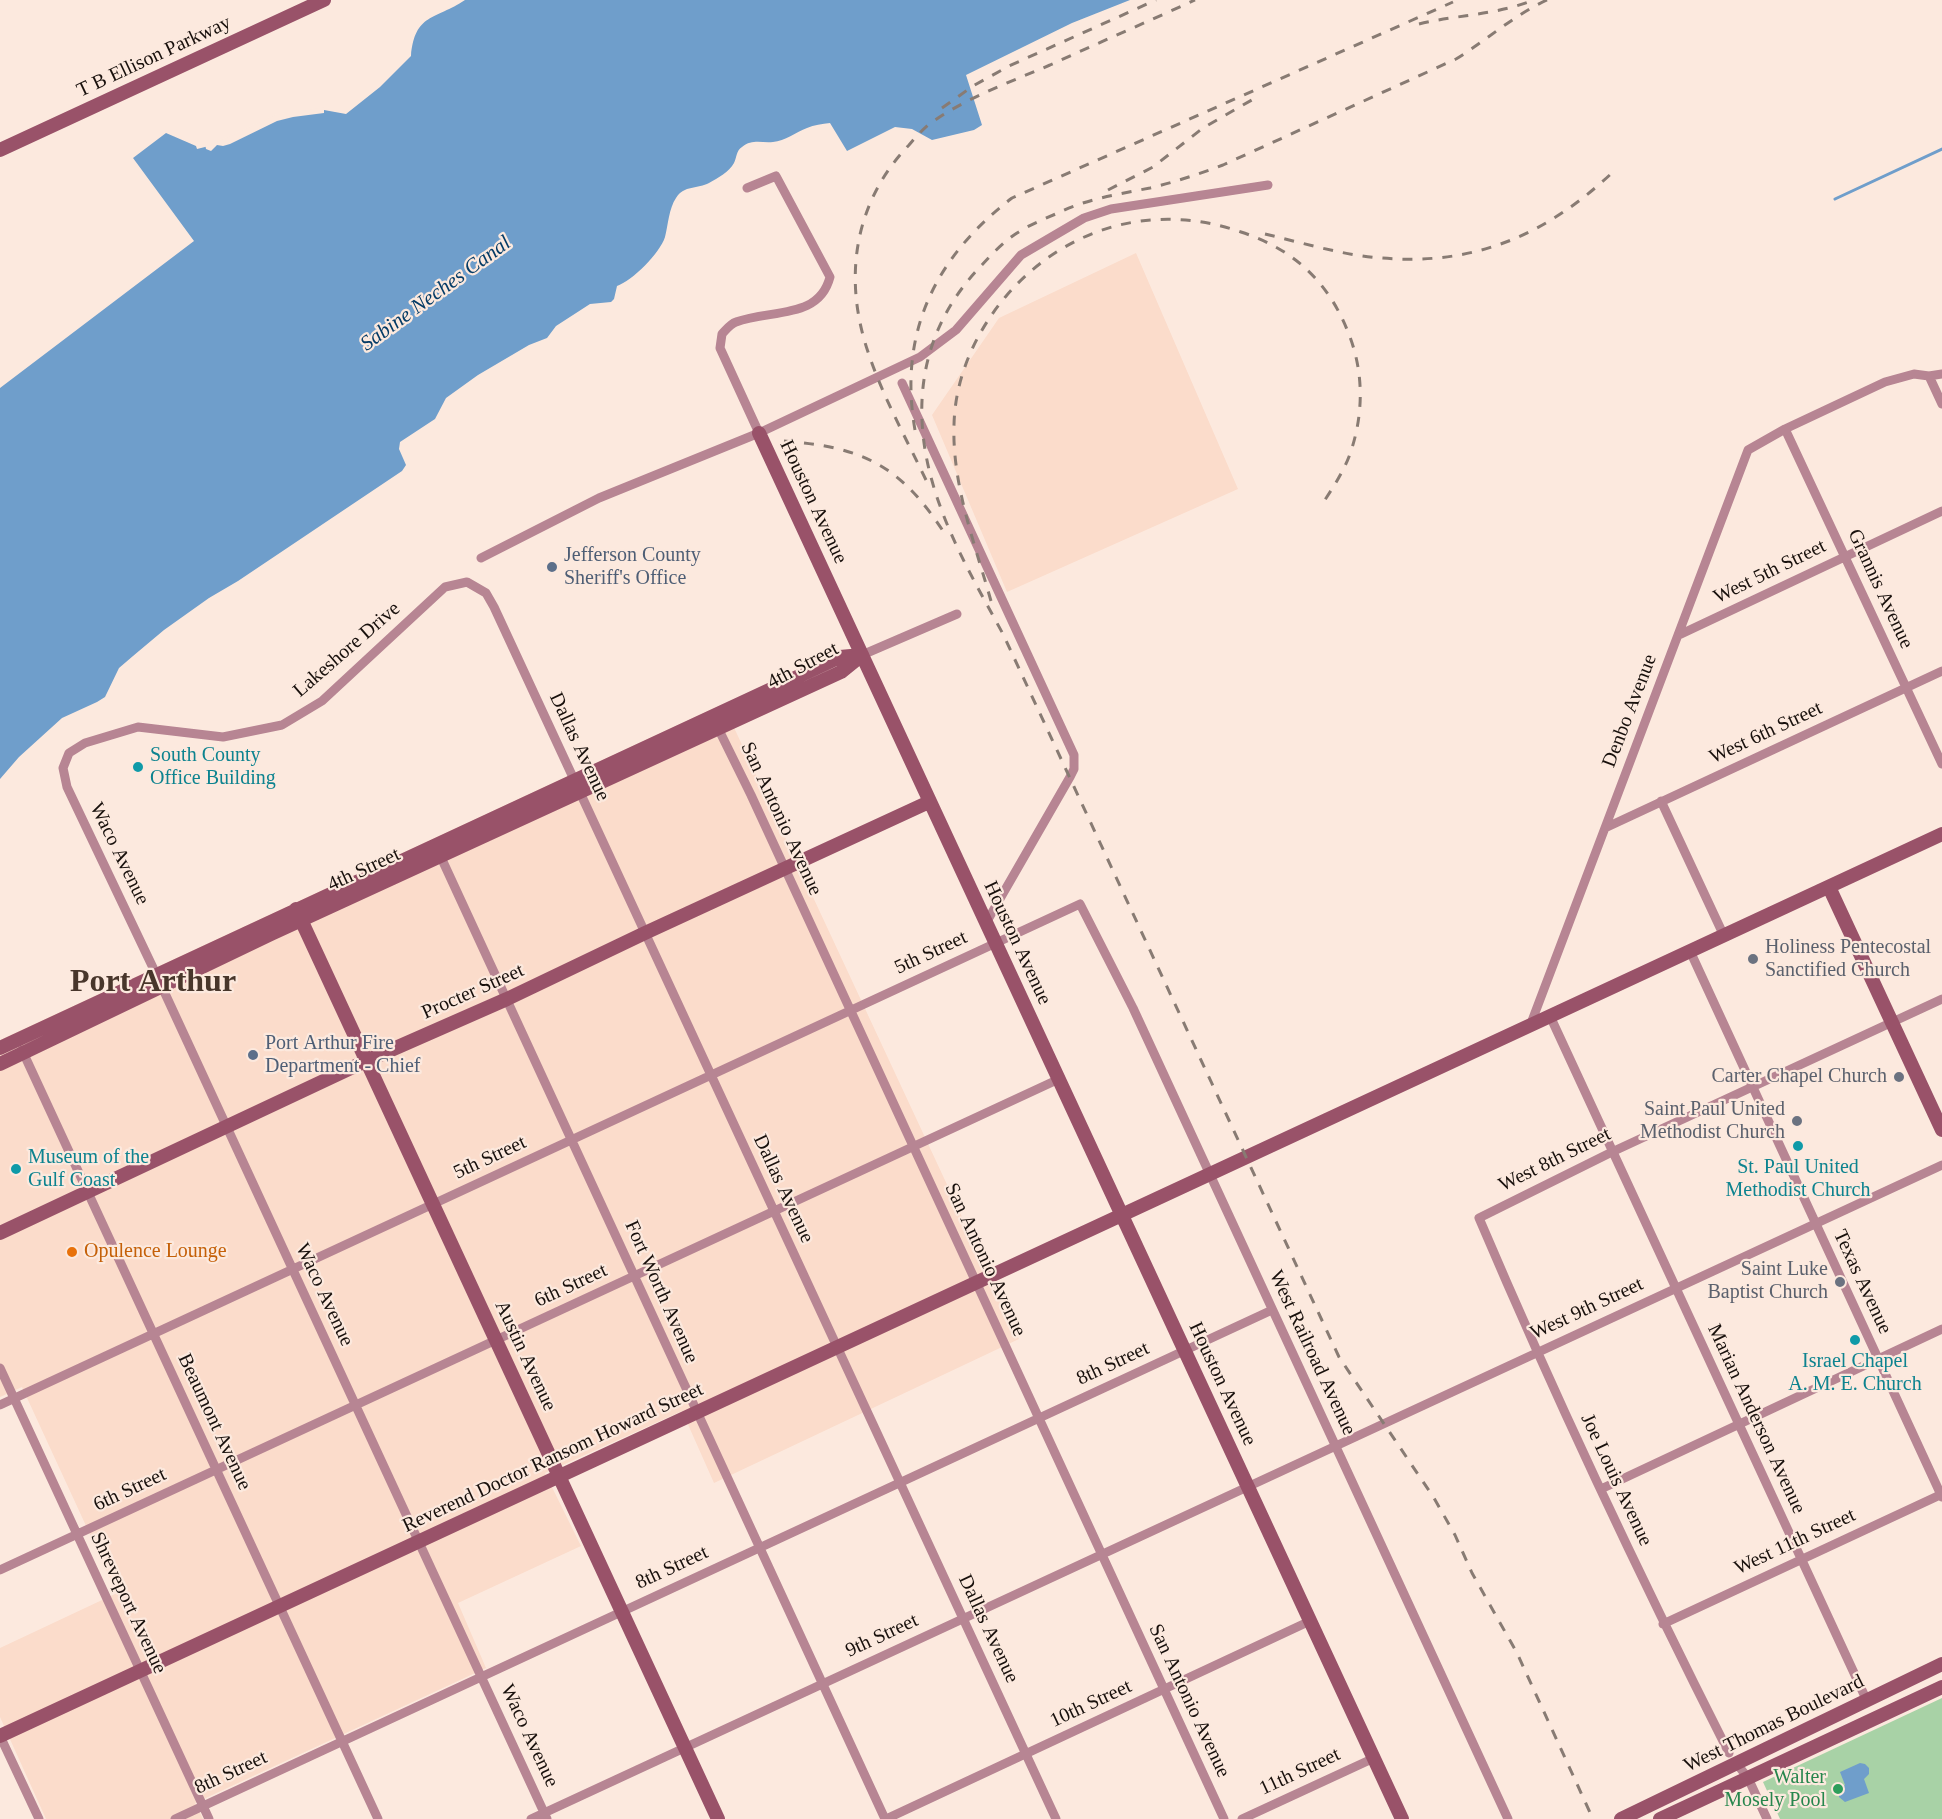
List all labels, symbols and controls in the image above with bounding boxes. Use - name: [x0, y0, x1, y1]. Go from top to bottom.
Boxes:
- street label: T B Ellison Parkway: [73, 11, 235, 103]
- water label: Sabine Neches Canal: [356, 231, 516, 357]
- street label: Houston Avenue: [774, 436, 852, 568]
- street label: Grannis Avenue: [1842, 525, 1918, 653]
- street label: West 5th Street: [1710, 535, 1830, 609]
- place label: Jefferson County Sheriff's Office: [564, 544, 701, 591]
- marker: Jefferson County Sheriff's Office: [545, 560, 559, 574]
- street label: Lakeshore Drive: [289, 597, 405, 703]
- street label: 4th Street: [763, 637, 843, 695]
- street label: Denbo Avenue: [1597, 651, 1663, 771]
- street label: Dallas Avenue: [543, 689, 615, 805]
- street label: West 6th Street: [1706, 696, 1826, 770]
- street label: San Antonio Avenue: [735, 739, 827, 899]
- place label: South County Office Building: [150, 744, 276, 791]
- marker: South County Office Building: [131, 760, 145, 774]
- street label: Waco Avenue: [84, 799, 154, 909]
- street label: 4th Street: [324, 843, 404, 897]
- street label: Houston Avenue: [978, 877, 1056, 1009]
- street label: 5th Street: [891, 926, 971, 980]
- place label: Holiness Pentecostal Sanctified Church: [1765, 936, 1931, 983]
- marker: Holiness Pentecostal Sanctified Church: [1746, 952, 1760, 966]
- street label: Procter Street: [418, 959, 528, 1025]
- district label: Port Arthur: [70, 964, 236, 1002]
- place label: Port Arthur Fire Department - Chief: [265, 1032, 420, 1079]
- marker: Port Arthur Fire Department - Chief: [246, 1048, 260, 1062]
- place label: Carter Chapel Church: [1712, 1065, 1887, 1089]
- marker: Carter Chapel Church: [1892, 1070, 1906, 1084]
- place label: Saint Paul United Methodist Church: [1640, 1098, 1785, 1145]
- marker: Saint Paul United Methodist Church: [1790, 1114, 1804, 1128]
- street label: West 8th Street: [1495, 1123, 1615, 1197]
- street label: 5th Street: [450, 1131, 530, 1185]
- street label: Dallas Avenue: [747, 1131, 819, 1247]
- marker: St. Paul United Methodist Church: [1791, 1139, 1805, 1153]
- place label: Museum of the Gulf Coast: [28, 1146, 149, 1193]
- place label: St. Paul United Methodist Church: [1726, 1156, 1870, 1203]
- marker: Museum of the Gulf Coast: [9, 1162, 23, 1176]
- street label: San Antonio Avenue: [939, 1180, 1031, 1340]
- street label: Fort Worth Avenue: [619, 1217, 703, 1367]
- street label: Texas Avenue: [1827, 1226, 1897, 1338]
- place label: Opulence Lounge: [84, 1240, 227, 1264]
- street label: Waco Avenue: [290, 1240, 358, 1350]
- marker: Opulence Lounge: [65, 1245, 79, 1259]
- place label: Saint Luke Baptist Church: [1707, 1258, 1828, 1305]
- street label: 6th Street: [531, 1259, 611, 1313]
- street label: West Railroad Avenue: [1263, 1267, 1361, 1439]
- street label: West 9th Street: [1527, 1272, 1647, 1346]
- marker: Saint Luke Baptist Church: [1833, 1275, 1847, 1289]
- street label: Austin Avenue: [489, 1297, 561, 1415]
- street label: Houston Avenue: [1183, 1318, 1261, 1450]
- street label: Marian Anderson Avenue: [1702, 1320, 1810, 1518]
- marker: Israel Chapel A. M. E. Church: [1848, 1333, 1862, 1347]
- street label: 8th Street: [1073, 1337, 1153, 1391]
- street label: Beaumont Avenue: [172, 1350, 256, 1494]
- place label: Israel Chapel A. M. E. Church: [1788, 1350, 1922, 1397]
- street label: Reverend Doctor Ransom Howard Street: [399, 1378, 707, 1538]
- street label: Joe Louis Avenue: [1575, 1410, 1657, 1550]
- street label: 6th Street: [90, 1463, 170, 1517]
- street label: West 11th Street: [1731, 1503, 1859, 1581]
- street label: Shreveport Avenue: [85, 1528, 171, 1678]
- street label: 8th Street: [632, 1541, 712, 1595]
- street label: Dallas Avenue: [952, 1571, 1024, 1687]
- street label: 9th Street: [842, 1609, 922, 1663]
- street label: San Antonio Avenue: [1143, 1621, 1235, 1781]
- street label: West Thomas Boulevard: [1680, 1670, 1868, 1778]
- street label: 10th Street: [1046, 1675, 1136, 1733]
- street label: Waco Avenue: [495, 1681, 563, 1791]
- street label: 11th Street: [1256, 1743, 1344, 1801]
- street label: 8th Street: [191, 1746, 271, 1800]
- place label: Walter Mosely Pool: [1724, 1766, 1826, 1813]
- marker: Walter Mosely Pool: [1831, 1782, 1845, 1796]

